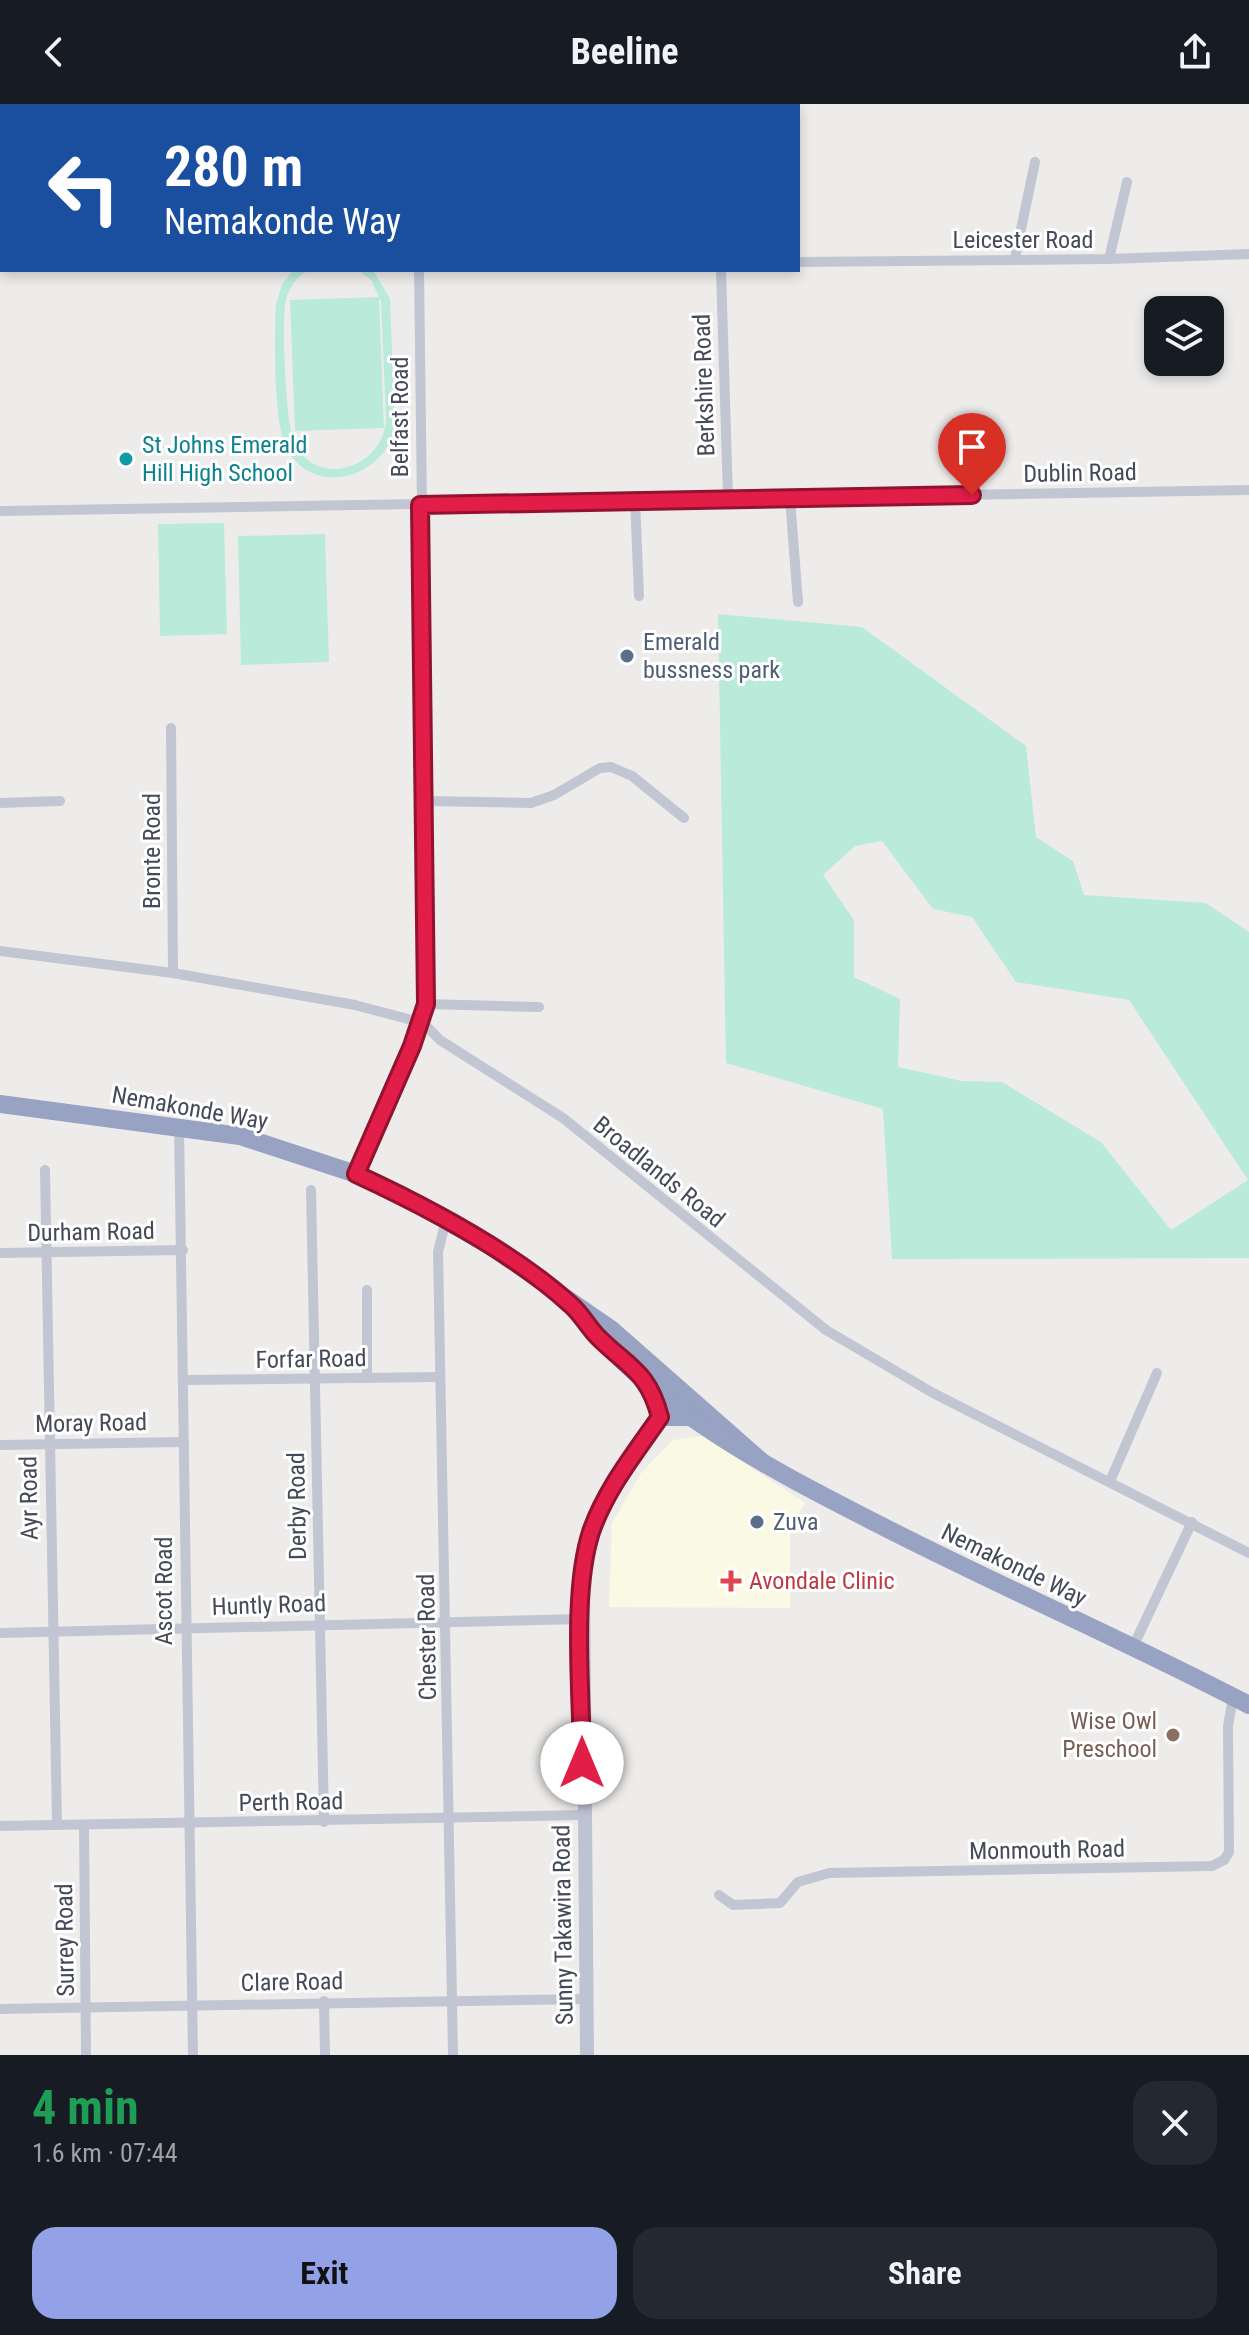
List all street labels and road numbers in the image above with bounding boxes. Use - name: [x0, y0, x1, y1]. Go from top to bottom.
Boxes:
- street label: Leicester Road: [953, 226, 1093, 254]
- street label: Berkshire Road: [688, 313, 720, 457]
- street label: Belfast Road: [386, 357, 414, 477]
- street label: Dublin Road: [1023, 458, 1137, 488]
- street label: Bronte Road: [138, 793, 166, 909]
- street label: Nemakonde Way: [110, 1080, 270, 1136]
- street label: Broadlands Road: [588, 1111, 730, 1233]
- street label: Durham Road: [27, 1217, 155, 1247]
- street label: Forfar Road: [255, 1344, 367, 1374]
- street label: Moray Road: [35, 1408, 147, 1438]
- street label: Derby Road: [282, 1452, 312, 1560]
- street label: Ayr Road: [14, 1456, 44, 1540]
- street label: Nemakonde Way: [937, 1518, 1091, 1612]
- street label: Ascot Road: [150, 1537, 178, 1645]
- street label: Chester Road: [412, 1573, 442, 1701]
- street label: Huntly Road: [211, 1589, 327, 1621]
- street label: Perth Road: [238, 1787, 344, 1817]
- street label: Sunny Takawira Road: [547, 1825, 579, 2025]
- street label: Monmouth Road: [969, 1835, 1125, 1865]
- street label: Surrey Road: [50, 1883, 80, 1997]
- street label: Clare Road: [240, 1967, 344, 1997]

